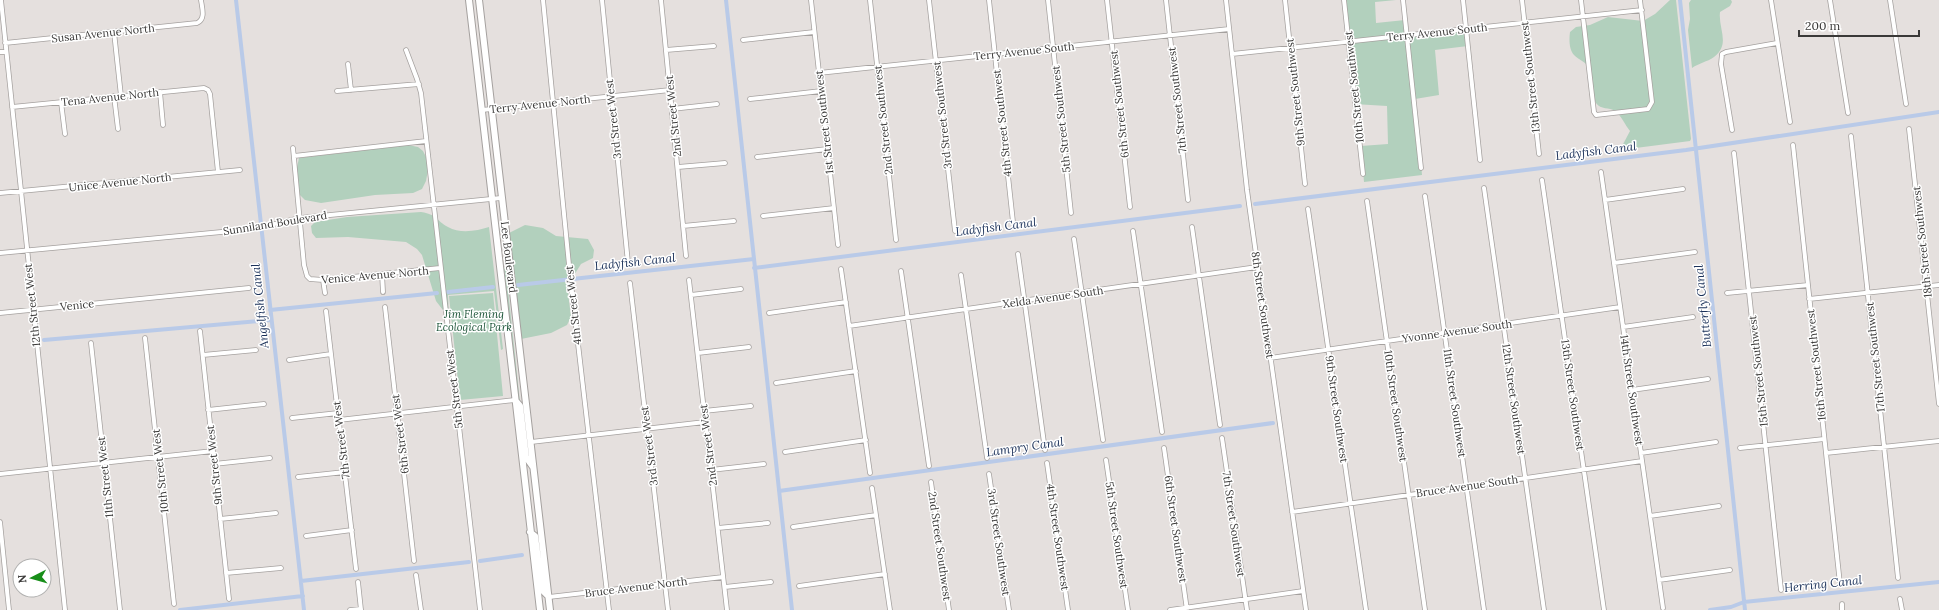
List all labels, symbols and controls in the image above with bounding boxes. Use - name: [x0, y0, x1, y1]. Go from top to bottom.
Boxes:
- scale bar: [1799, 12, 1919, 38]
- text: 200 m: [1805, 18, 1841, 33]
- street label: Terry Avenue South: [1386, 20, 1488, 44]
- street label: 13th Street Southwest: [1517, 20, 1543, 133]
- street label: Susan Avenue North: [51, 21, 156, 45]
- street label: 10th Street Southwest: [1341, 30, 1367, 144]
- street label: 9th Street Southwest: [1282, 37, 1308, 147]
- street label: Terry Avenue South: [973, 39, 1075, 63]
- street label: 7th Street Southwest: [1164, 45, 1190, 154]
- street label: 6th Street Southwest: [1106, 49, 1132, 159]
- street label: 3rd Street Southwest: [929, 60, 955, 170]
- street label: 2nd Street Southwest: [870, 64, 896, 176]
- street label: 5th Street Southwest: [1048, 64, 1074, 173]
- street label: 4th Street Southwest: [989, 68, 1015, 177]
- street label: 1st Street Southwest: [812, 69, 836, 175]
- street label: 2nd Street West: [662, 74, 684, 157]
- street label: 3rd Street West: [602, 78, 624, 160]
- street label: Tena Avenue North: [60, 85, 160, 109]
- street label: Terry Avenue North: [489, 92, 592, 116]
- water label: Ladyfish Canal: [1555, 138, 1638, 163]
- street label: Unice Avenue North: [68, 170, 173, 194]
- street label: 18th Street Southwest: [1909, 185, 1935, 298]
- street label: Sunniland Boulevard: [222, 208, 328, 238]
- water label: Ladyfish Canal: [955, 214, 1038, 239]
- street label: Lee Boulevard: [498, 220, 520, 294]
- water label: Ladyfish Canal: [594, 250, 677, 273]
- street label: 8th Street Southwest: [1249, 251, 1278, 360]
- street label: 12th Street West: [21, 262, 43, 347]
- water label: Angelfish Canal: [248, 262, 272, 350]
- street label: Venice Avenue North: [320, 263, 430, 287]
- water label: Butterfly Canal: [1691, 263, 1714, 348]
- street label: 4th Street West: [562, 264, 584, 345]
- street label: Xelda Avenue South: [1002, 283, 1105, 311]
- street label: Venice: [58, 296, 95, 314]
- street label: 17th Street Southwest: [1862, 300, 1888, 413]
- park label: Jim Fleming Ecological Park: [436, 307, 512, 334]
- street label: 16th Street Southwest: [1803, 308, 1829, 422]
- street label: 15th Street Southwest: [1745, 314, 1771, 427]
- street label: Yvonne Avenue South: [1400, 316, 1513, 346]
- street label: 14th Street Southwest: [1617, 334, 1647, 447]
- street label: 13th Street Southwest: [1558, 339, 1588, 452]
- street label: 12th Street Southwest: [1499, 343, 1529, 456]
- street label: 5th Street West: [442, 348, 466, 429]
- street label: 11th Street Southwest: [1440, 348, 1470, 459]
- street label: 10th Street Southwest: [1381, 349, 1411, 463]
- street label: 9th Street Southwest: [1323, 354, 1352, 464]
- street label: 6th Street West: [388, 393, 412, 475]
- street label: 7th Street West: [329, 399, 353, 480]
- street label: 2nd Street West: [696, 403, 720, 487]
- street label: 3rd Street West: [637, 405, 661, 487]
- street label: 9th Street West: [203, 424, 225, 506]
- street label: 10th Street West: [149, 428, 171, 514]
- water label: Lampry Canal: [985, 434, 1065, 459]
- street label: 11th Street West: [94, 435, 116, 518]
- street label: 7th Street Southwest: [1220, 470, 1248, 579]
- street label: Bruce Avenue South: [1415, 472, 1519, 500]
- street label: 6th Street Southwest: [1162, 474, 1191, 584]
- street label: 5th Street Southwest: [1103, 481, 1132, 590]
- street label: 4th Street Southwest: [1044, 483, 1073, 592]
- street label: 3rd Street Southwest: [985, 487, 1014, 597]
- street label: 2nd Street Southwest: [925, 490, 955, 602]
- north arrow: [12, 558, 52, 598]
- water label: Herring Canal: [1783, 572, 1863, 595]
- text: N: [15, 574, 29, 584]
- street label: Bruce Avenue North: [584, 574, 689, 600]

